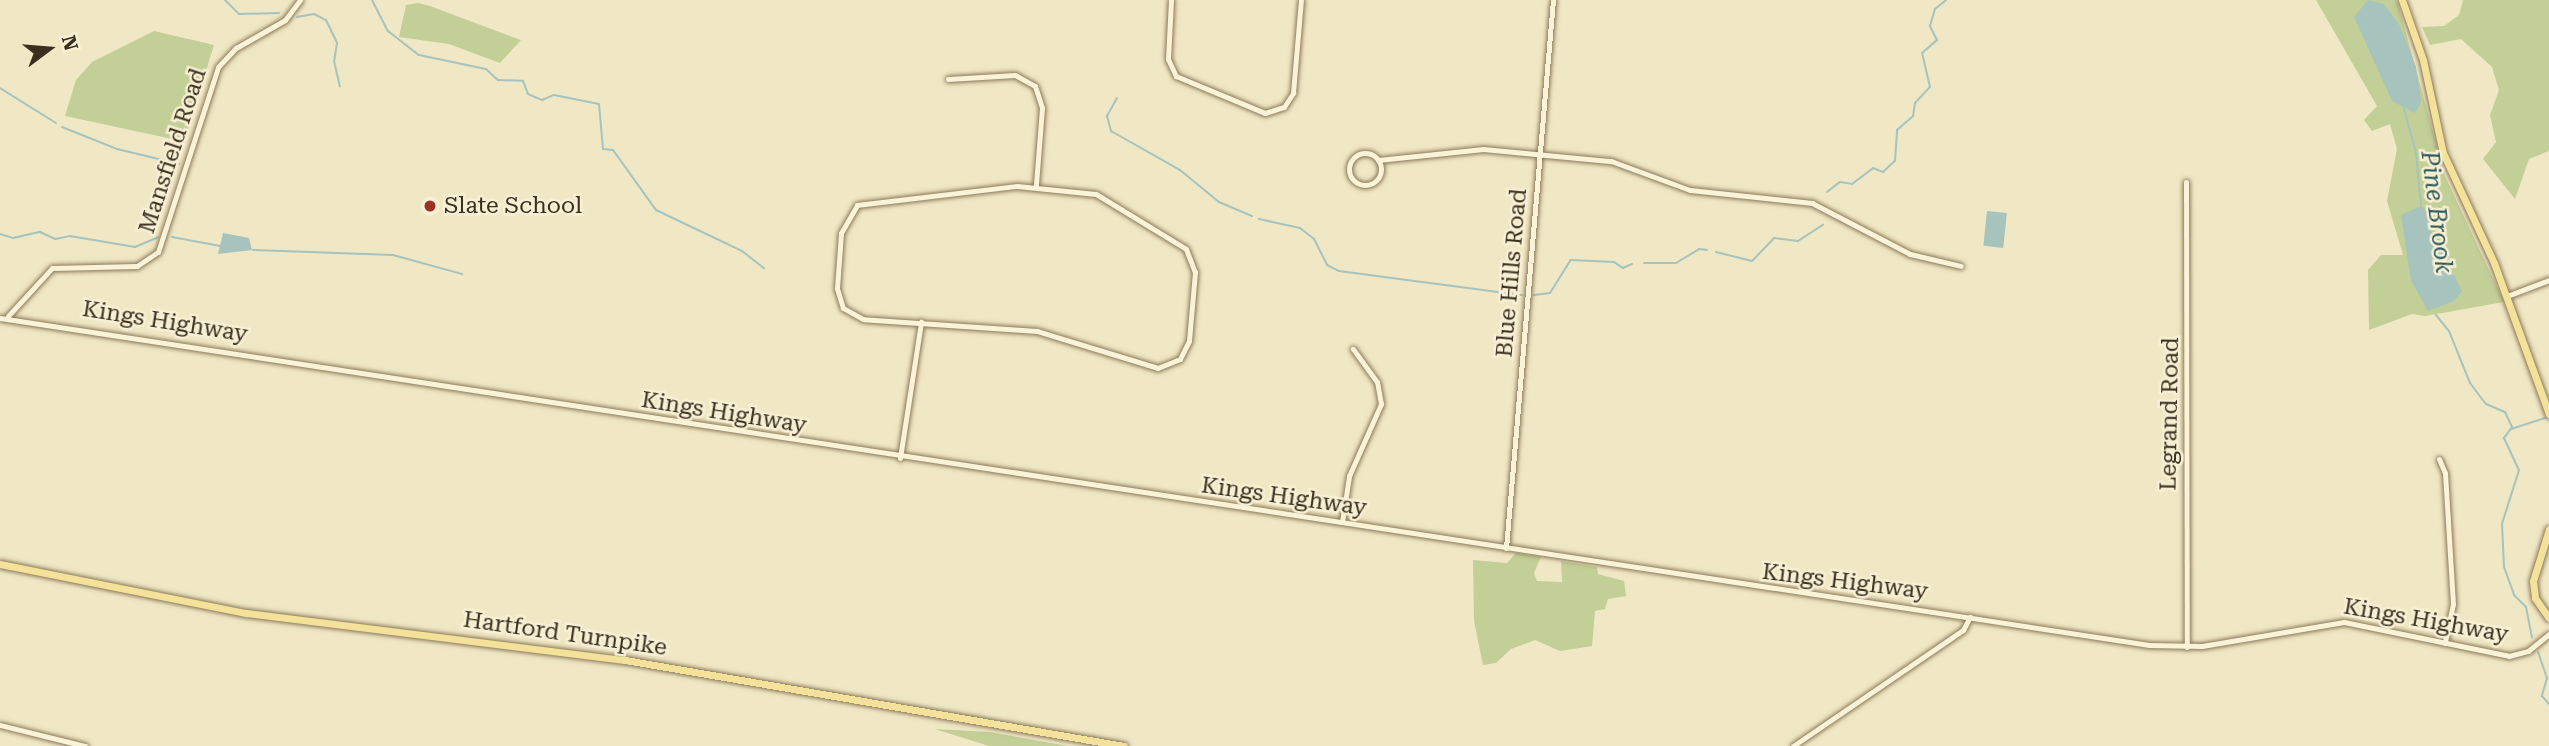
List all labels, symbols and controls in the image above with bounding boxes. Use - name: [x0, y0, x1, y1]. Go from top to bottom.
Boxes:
- north arrow: [14, 14, 84, 84]
- text: N: [57, 33, 83, 53]
- street label: Mansfield Road: [133, 65, 213, 237]
- water label: Pine Brook: [2414, 149, 2458, 275]
- street label: Blue Hills Road: [1491, 187, 1533, 359]
- place label: Slate School: [444, 192, 582, 220]
- marker: Slate School: [422, 198, 438, 214]
- street label: Kings Highway: [80, 295, 250, 349]
- street label: Legrand Road: [2155, 337, 2185, 491]
- street label: Kings Highway: [639, 386, 809, 440]
- street label: Kings Highway: [1199, 472, 1369, 522]
- street label: Kings Highway: [1760, 558, 1930, 606]
- street label: Kings Highway: [2341, 593, 2511, 649]
- street label: Hartford Turnpike: [461, 606, 669, 662]

